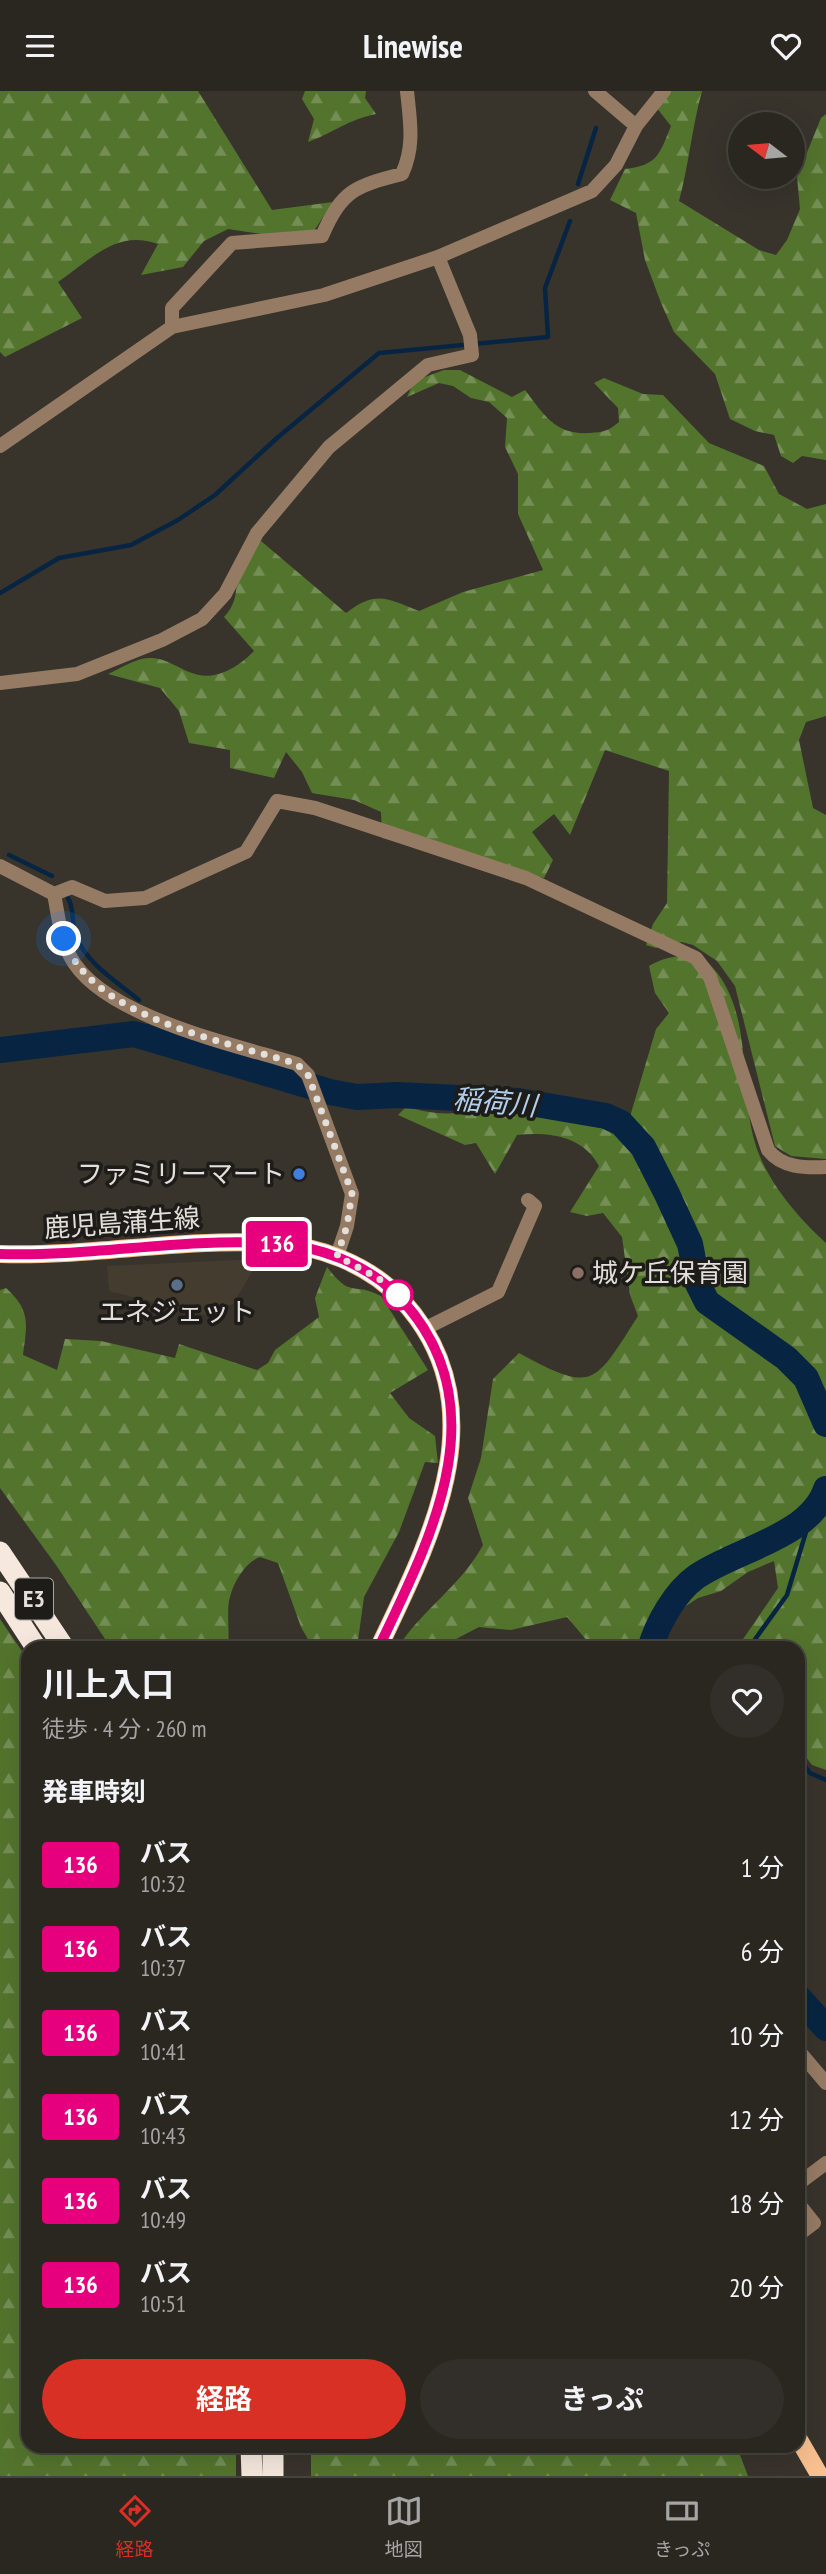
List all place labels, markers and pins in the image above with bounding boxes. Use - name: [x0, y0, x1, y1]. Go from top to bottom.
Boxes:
- place label: ファミリーマート: [77, 1157, 285, 1190]
- marker: ファミリーマート: [291, 1166, 307, 1182]
- place label: 城ケ丘保育園: [592, 1256, 748, 1289]
- marker: 城ケ丘保育園: [570, 1265, 586, 1281]
- marker: エネジェット: [169, 1277, 185, 1293]
- unlabelled marker: [383, 1280, 413, 1310]
- place label: エネジェット: [99, 1295, 255, 1328]

